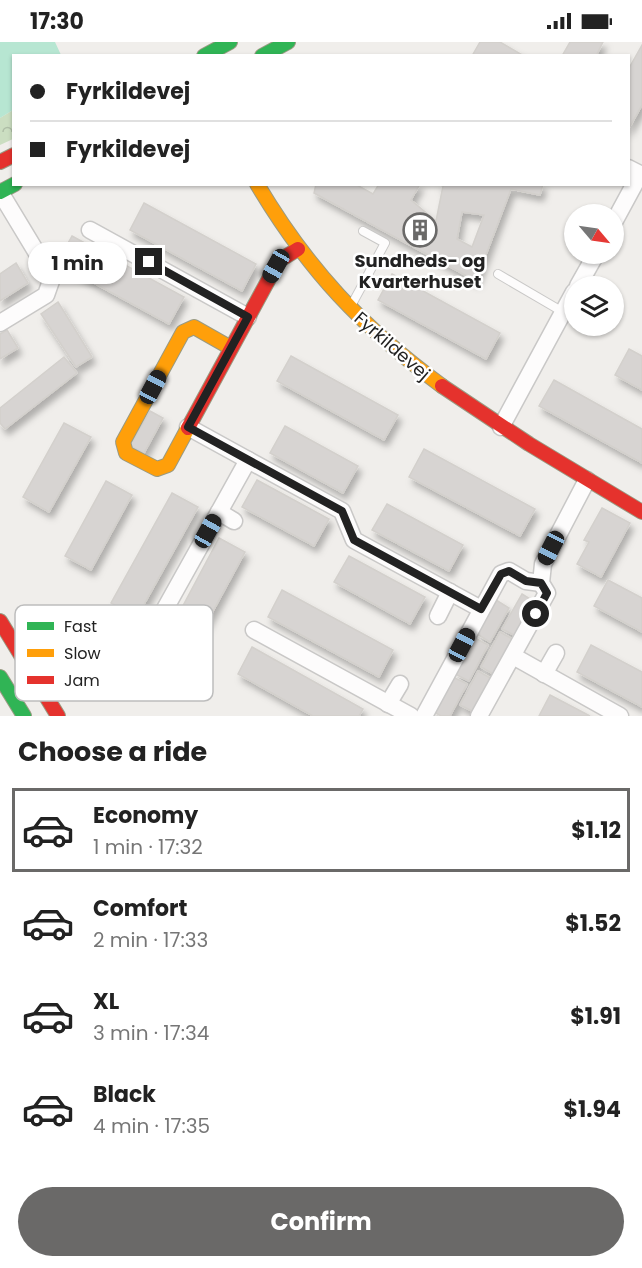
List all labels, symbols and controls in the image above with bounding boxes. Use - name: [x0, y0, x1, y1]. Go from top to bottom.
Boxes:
- text: 17:30: [30, 6, 84, 37]
- text: Fyrkildevej: [66, 76, 190, 107]
- text: Fyrkildevej: [66, 134, 190, 165]
- north arrow: [564, 204, 624, 264]
- map controls: [564, 204, 624, 336]
- building icon: Sundheds- og Kvarterhuset: [402, 212, 438, 248]
- callout: 1 min: [29, 241, 128, 283]
- car: [259, 246, 293, 286]
- route end: [135, 248, 162, 275]
- place label: Sundheds- og Kvarterhuset: [355, 248, 486, 294]
- text: 1 min: [51, 249, 104, 277]
- button: layers: [564, 276, 624, 336]
- street label: Fyrkildevej: [349, 306, 436, 386]
- car: [137, 367, 169, 407]
- car: [191, 511, 225, 551]
- car: [535, 528, 567, 568]
- route start: [522, 600, 549, 627]
- legend: [15, 605, 213, 701]
- text: Fast: [64, 615, 97, 638]
- car: [446, 625, 478, 665]
- text: Slow: [64, 642, 101, 665]
- text: Jam: [64, 669, 100, 692]
- text: Choose a ride: [18, 733, 207, 770]
- text: Economy: [93, 800, 198, 831]
- icon: car: [21, 803, 75, 857]
- text: $1.12: [571, 815, 621, 846]
- text: 1 min · 17:32: [93, 833, 203, 861]
- text: Comfort: [93, 893, 187, 924]
- icon: car: [21, 896, 75, 950]
- text: $1.52: [565, 908, 621, 939]
- text: 2 min · 17:33: [93, 926, 208, 954]
- text: XL: [93, 986, 119, 1017]
- icon: car: [21, 989, 75, 1043]
- text: $1.91: [570, 1001, 621, 1032]
- text: 3 min · 17:34: [93, 1019, 209, 1047]
- text: Black: [93, 1079, 156, 1110]
- icon: car: [21, 1082, 75, 1136]
- text: $1.94: [564, 1094, 621, 1125]
- text: 4 min · 17:35: [93, 1112, 210, 1140]
- button: Confirm: [18, 1187, 624, 1256]

